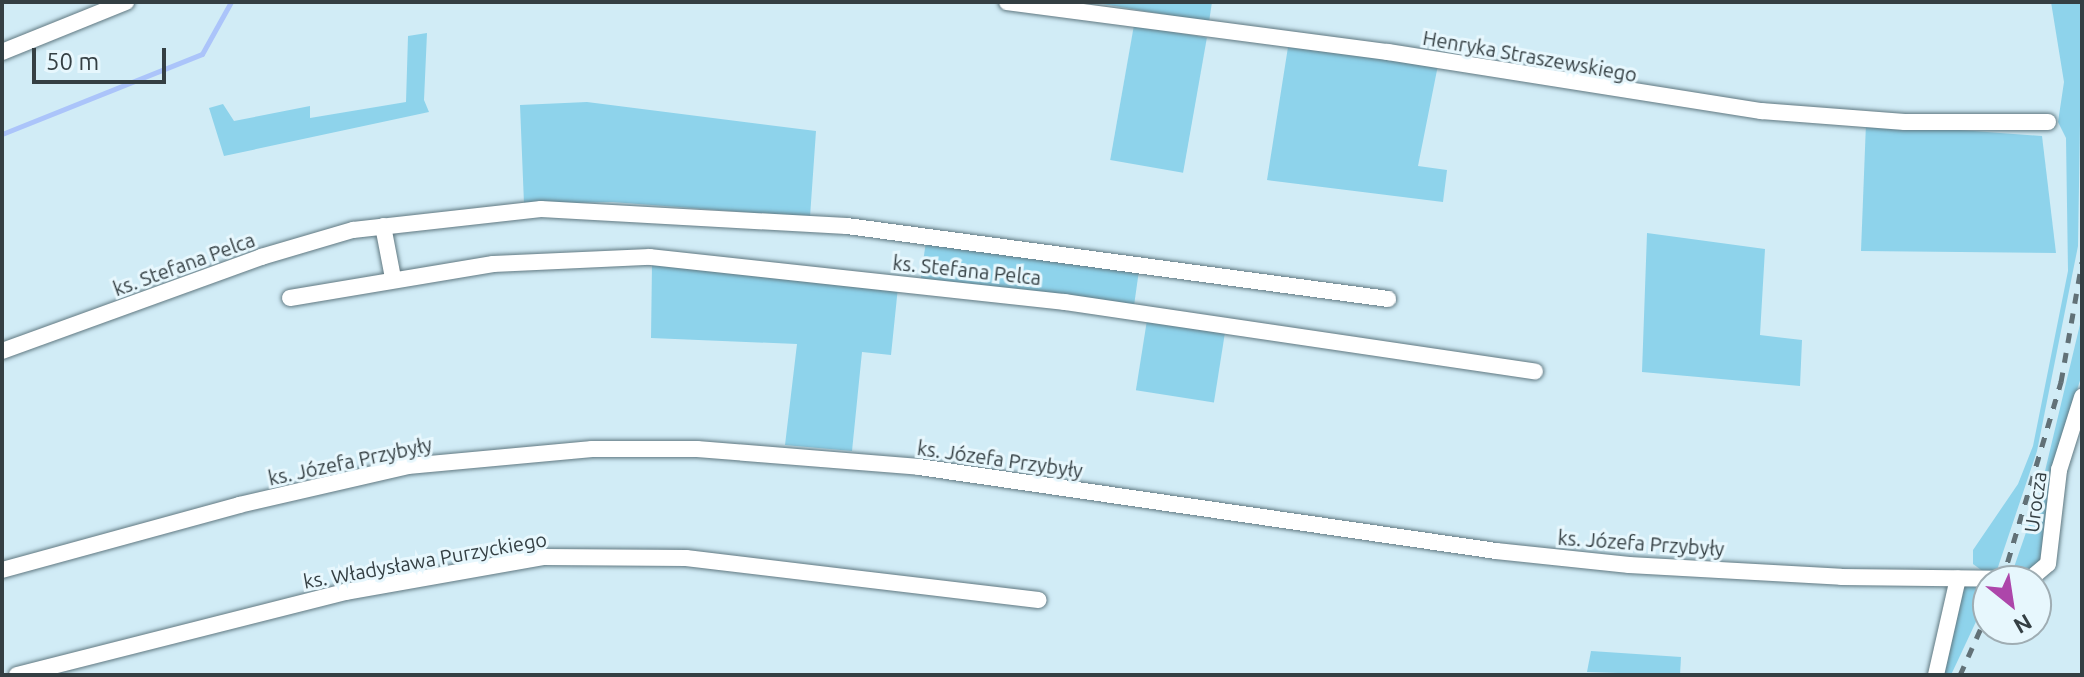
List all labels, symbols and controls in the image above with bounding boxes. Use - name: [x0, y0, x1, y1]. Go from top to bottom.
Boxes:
- street label: Henryka Straszewskiego: [1421, 25, 1639, 87]
- scale bar: [36, 32, 170, 82]
- text: 50 m: [46, 48, 99, 75]
- street label: ks. Stefana Pelca: [110, 227, 258, 301]
- street label: ks. Stefana Pelca: [892, 250, 1042, 290]
- street label: ks. Józefa Przybyły: [266, 432, 434, 490]
- street label: ks. Józefa Przybyły: [916, 436, 1084, 482]
- street label: Urocza: [2019, 470, 2051, 534]
- street label: ks. Józefa Przybyły: [1557, 525, 1725, 561]
- street label: ks. Władysława Purzyckiego: [301, 527, 549, 593]
- north arrow: [1972, 565, 2052, 645]
- text: N: [2010, 610, 2037, 639]

